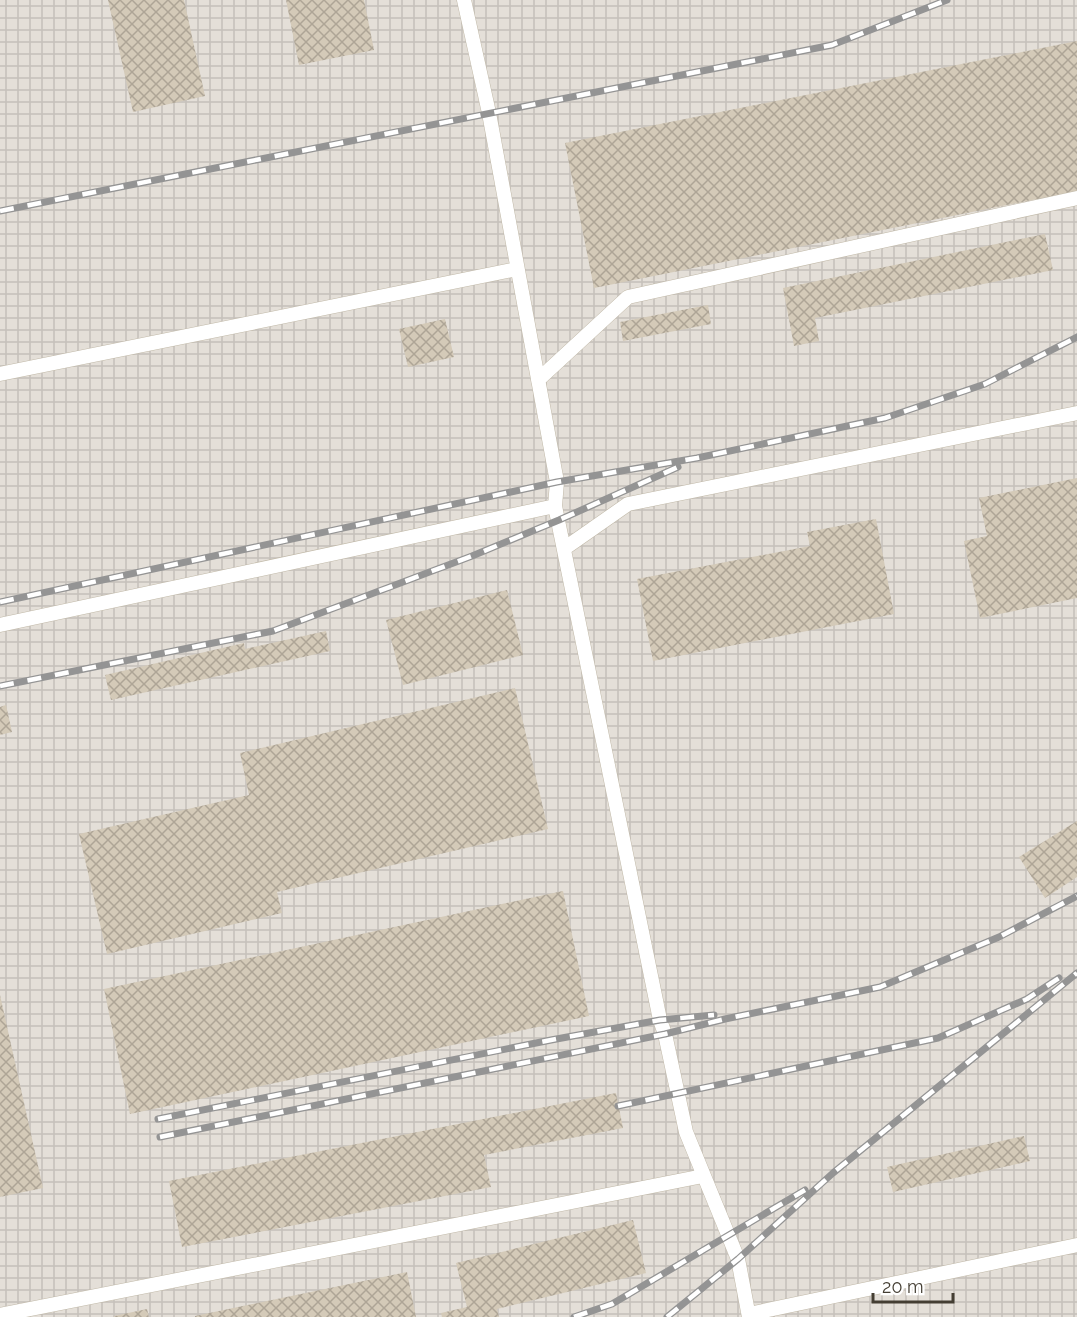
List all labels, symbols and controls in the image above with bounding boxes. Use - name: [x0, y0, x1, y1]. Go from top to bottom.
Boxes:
- scale bar: [873, 1266, 952, 1304]
- text: 20 m: [882, 1276, 924, 1297]

